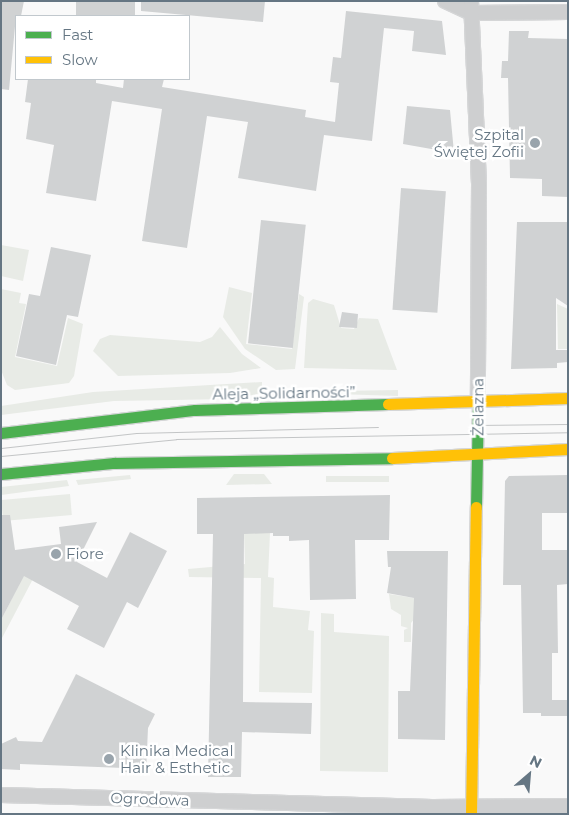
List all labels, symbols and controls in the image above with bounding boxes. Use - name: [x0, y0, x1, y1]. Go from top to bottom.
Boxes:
- legend: [15, 15, 190, 80]
- text: Fast: [62, 25, 93, 44]
- text: Slow: [62, 50, 98, 69]
- place label: Szpital Świętej Zofii: [434, 125, 524, 160]
- marker: Szpital Świętej Zofii: [528, 136, 542, 150]
- street label: Żelazna: [469, 378, 487, 436]
- street label: Aleja „Solidarności”: [212, 383, 356, 403]
- place label: Fiore: [66, 545, 104, 563]
- marker: Fiore: [50, 548, 62, 560]
- place label: Klinika Medical Hair & Esthetic: [120, 741, 233, 776]
- north arrow: [504, 750, 554, 800]
- text: N: [527, 751, 545, 772]
- marker: Klinika Medical Hair & Esthetic: [102, 752, 116, 766]
- street label: Ogrodowa: [110, 789, 190, 809]

